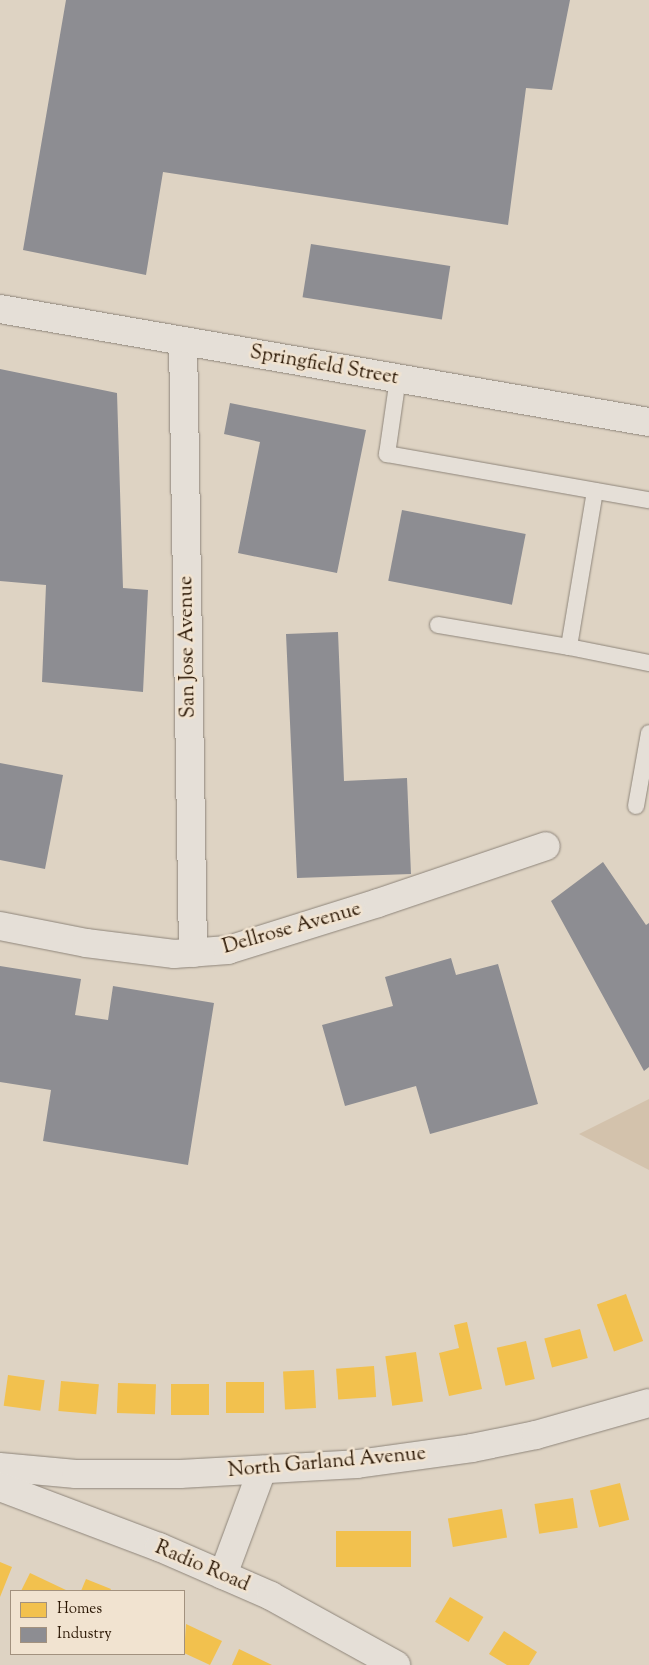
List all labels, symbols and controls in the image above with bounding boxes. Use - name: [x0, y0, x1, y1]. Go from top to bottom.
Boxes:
- street label: Springfield Street: [248, 341, 400, 391]
- street label: San Jose Avenue: [175, 576, 201, 718]
- street label: Dellrose Avenue: [220, 898, 364, 960]
- street label: North Garland Avenue: [227, 1442, 427, 1484]
- street label: Radio Road: [151, 1536, 253, 1598]
- legend: [10, 1590, 185, 1655]
- text: Homes: [57, 1599, 102, 1620]
- text: Industry: [57, 1624, 112, 1645]

